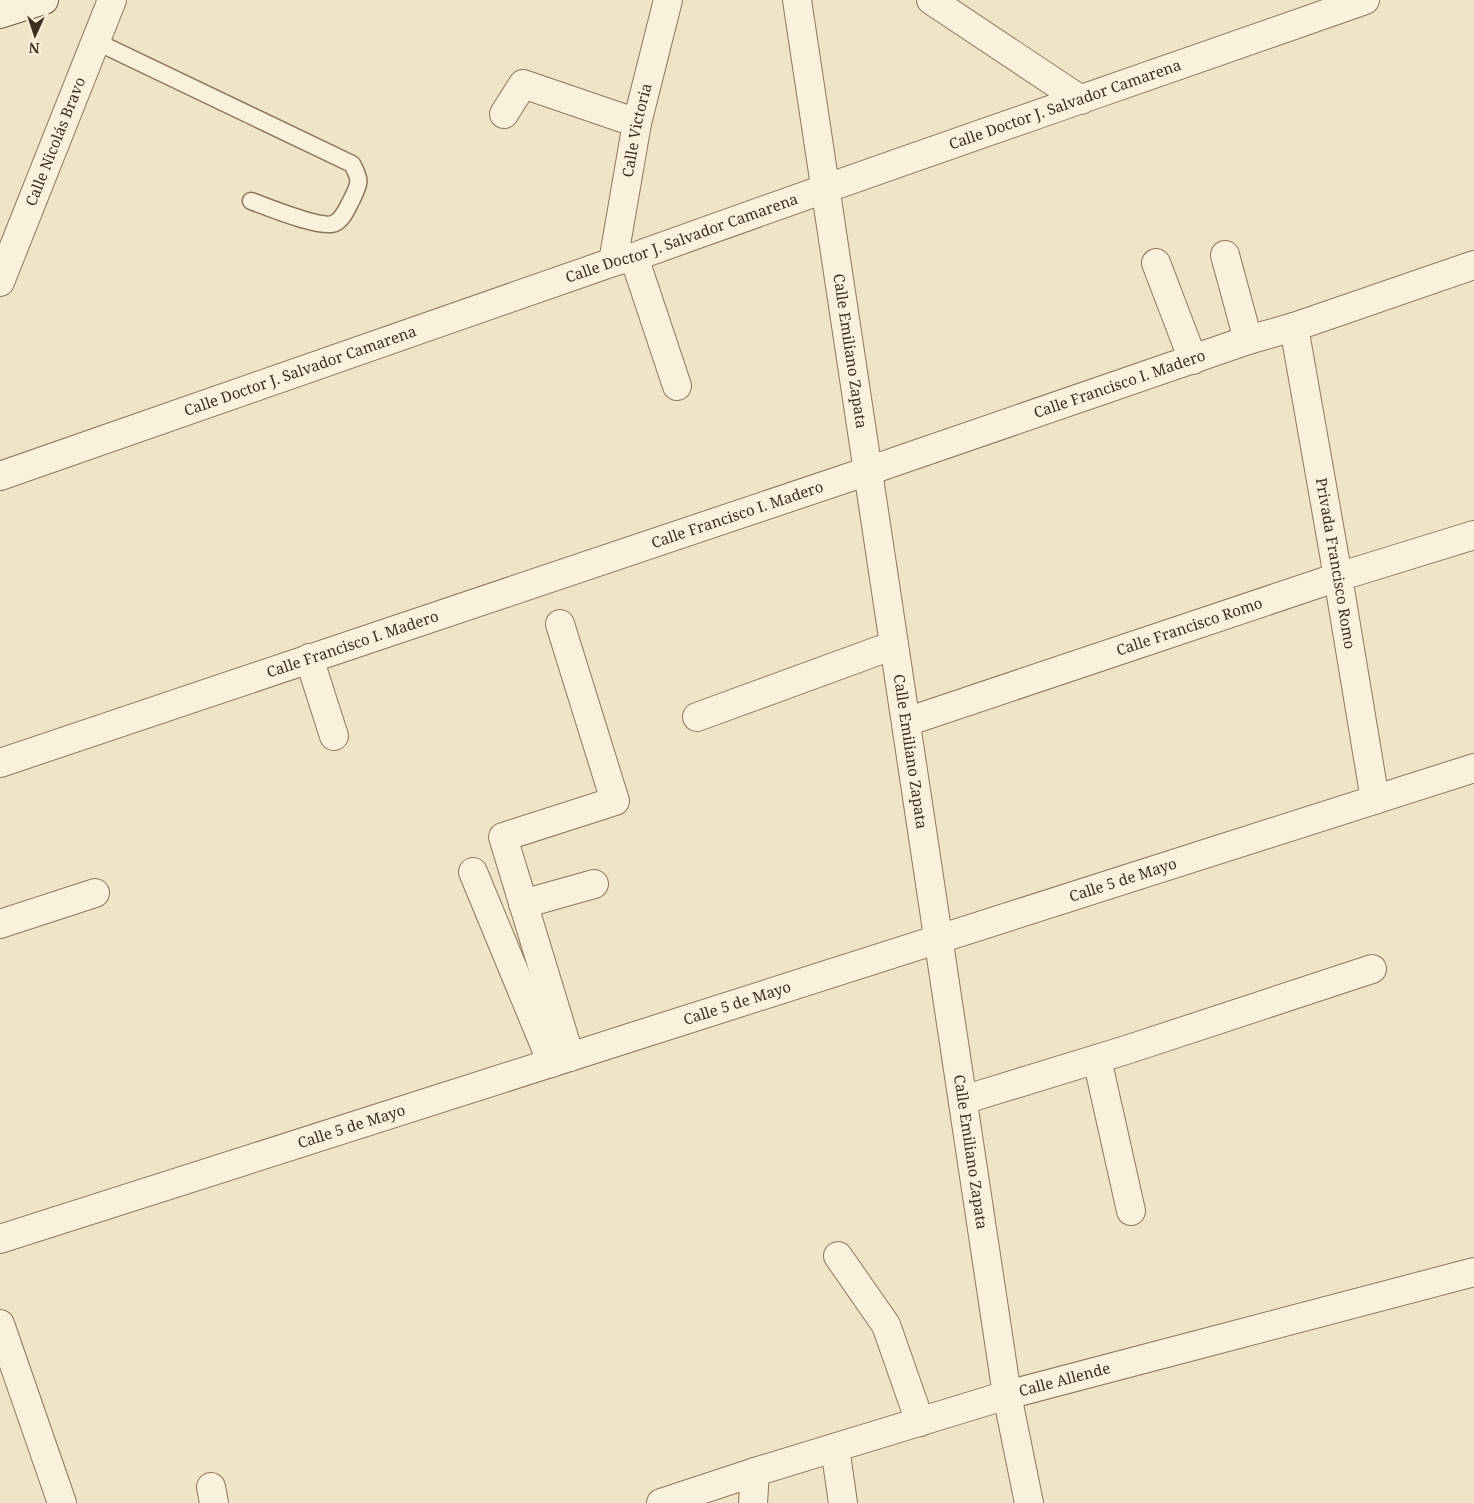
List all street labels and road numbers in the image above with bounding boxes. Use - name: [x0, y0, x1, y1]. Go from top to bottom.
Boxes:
- street label: Calle Doctor J. Salvador Camarena: [946, 54, 1183, 154]
- street label: Calle Nicolás Bravo: [20, 74, 89, 209]
- street label: Calle Victoria: [617, 81, 656, 179]
- street label: Calle Doctor J. Salvador Camarena: [563, 188, 800, 287]
- street label: Calle Emiliano Zapata: [829, 272, 872, 430]
- street label: Calle Doctor J. Salvador Camarena: [181, 320, 419, 420]
- street label: Calle Francisco I. Madero: [1031, 344, 1208, 422]
- street label: Calle Francisco I. Madero: [648, 476, 826, 552]
- street label: Privada Francisco Romo: [1312, 476, 1361, 650]
- street label: Calle Francisco Romo: [1113, 592, 1265, 660]
- street label: Calle Francisco I. Madero: [264, 605, 441, 682]
- street label: Calle Emiliano Zapata: [890, 673, 933, 830]
- street label: Calle 5 de Mayo: [1066, 853, 1179, 906]
- street label: Calle 5 de Mayo: [681, 976, 793, 1029]
- street label: Calle Emiliano Zapata: [950, 1073, 993, 1231]
- street label: Calle 5 de Mayo: [295, 1099, 407, 1152]
- street label: Calle Allende: [1016, 1357, 1112, 1400]

